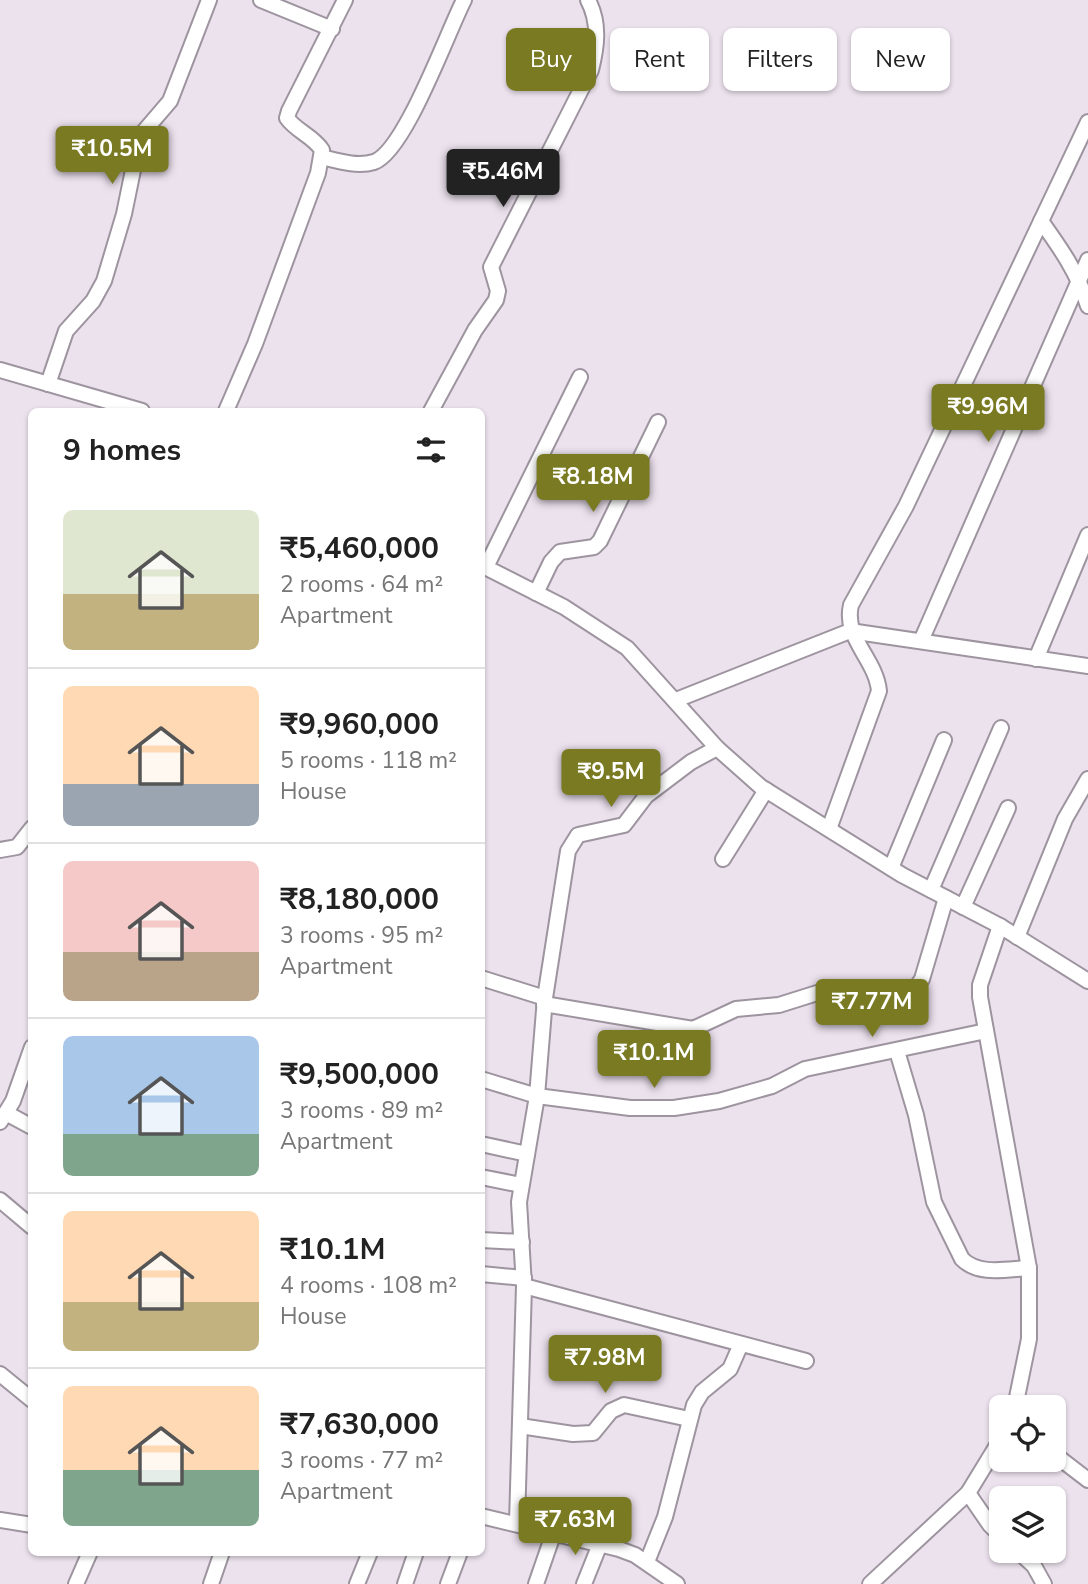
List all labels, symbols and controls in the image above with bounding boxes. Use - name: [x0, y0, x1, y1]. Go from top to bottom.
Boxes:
- chip: Buy: [506, 28, 596, 91]
- chip: Rent: [610, 28, 709, 91]
- chip: Filters: [723, 28, 837, 91]
- chip: New: [851, 28, 950, 91]
- pin: ₹10.5M: [55, 127, 169, 186]
- text: ₹10.5M: [72, 133, 152, 164]
- pin: ₹5.46M: [446, 150, 560, 209]
- text: ₹5.46M: [463, 156, 543, 187]
- pin: ₹9.96M: [931, 384, 1045, 444]
- text: ₹9.96M: [948, 391, 1028, 422]
- text: 9 homes: [63, 430, 181, 471]
- icon: filters: [412, 431, 450, 469]
- pin: ₹8.18M: [536, 454, 650, 514]
- text: ₹8.18M: [553, 461, 633, 492]
- text: ₹5,460,000: [280, 528, 439, 569]
- icon: home: [119, 538, 203, 622]
- text: 2 rooms · 64 m²: [280, 569, 443, 600]
- text: Apartment: [280, 600, 392, 631]
- text: ₹9,960,000: [280, 704, 439, 745]
- icon: home: [119, 714, 203, 798]
- text: 5 rooms · 118 m²: [280, 745, 457, 776]
- pin: ₹9.5M: [562, 750, 660, 809]
- text: ₹9.5M: [577, 756, 645, 787]
- text: House: [280, 776, 347, 807]
- text: ₹8,180,000: [280, 879, 439, 920]
- icon: home: [119, 889, 203, 973]
- text: 3 rooms · 95 m²: [280, 920, 443, 951]
- text: Apartment: [280, 951, 392, 982]
- pin: ₹7.77M: [815, 979, 929, 1039]
- text: ₹7.77M: [832, 986, 912, 1017]
- pin: ₹10.1M: [597, 1030, 711, 1090]
- text: ₹10.1M: [614, 1037, 694, 1068]
- text: ₹9,500,000: [280, 1054, 439, 1095]
- icon: home: [119, 1064, 203, 1148]
- text: 3 rooms · 89 m²: [280, 1095, 443, 1126]
- text: Apartment: [280, 1126, 392, 1157]
- text: ₹10.1M: [280, 1229, 385, 1270]
- icon: home: [119, 1239, 203, 1323]
- text: 4 rooms · 108 m²: [280, 1270, 457, 1301]
- text: House: [280, 1301, 347, 1332]
- pin: ₹7.98M: [548, 1336, 662, 1395]
- text: ₹7.98M: [565, 1342, 645, 1373]
- map controls: [989, 1395, 1066, 1563]
- button: locate: [989, 1395, 1066, 1472]
- text: ₹7,630,000: [280, 1404, 439, 1445]
- icon: home: [119, 1414, 203, 1498]
- text: 3 rooms · 77 m²: [280, 1445, 443, 1476]
- text: Apartment: [280, 1476, 392, 1507]
- button: layers: [989, 1486, 1066, 1563]
- pin: ₹7.63M: [518, 1498, 632, 1557]
- text: ₹7.63M: [535, 1504, 615, 1535]

